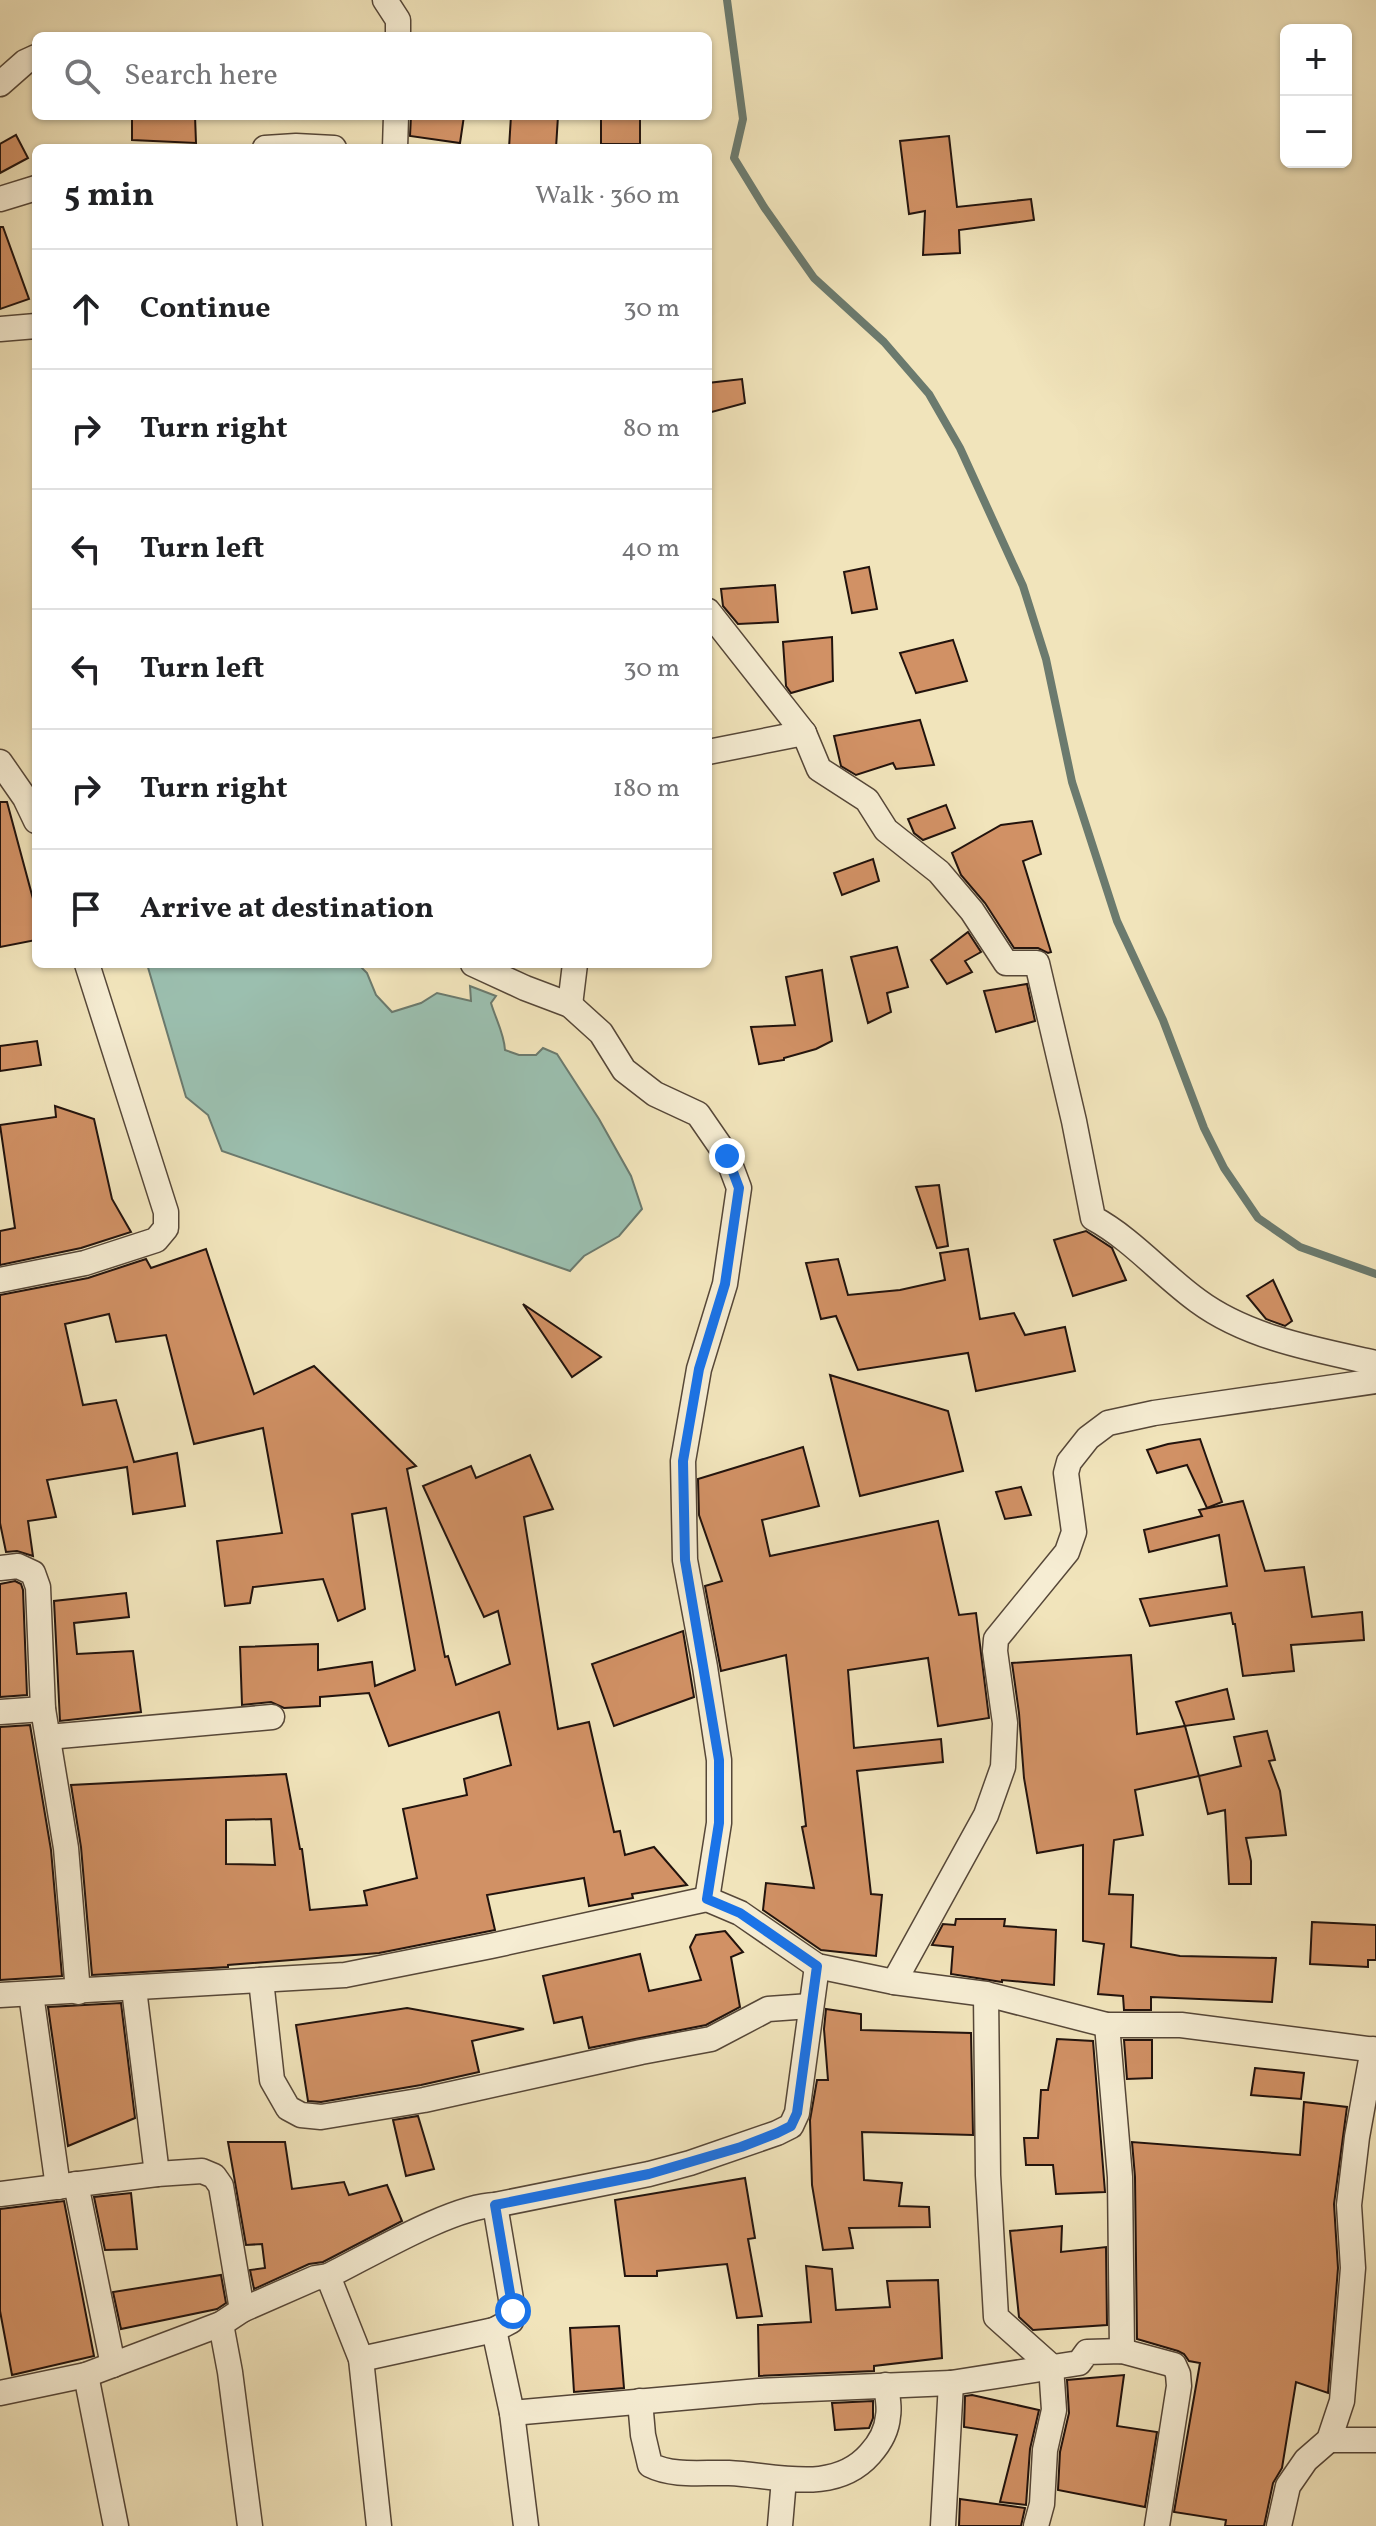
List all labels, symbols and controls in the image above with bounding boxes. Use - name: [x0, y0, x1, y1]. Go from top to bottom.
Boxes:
- map controls: [1280, 24, 1352, 168]
- button: +: [1280, 24, 1352, 96]
- search box: [32, 32, 712, 120]
- icon: search: [60, 54, 104, 98]
- text: Search here: [124, 55, 278, 97]
- button: −: [1280, 96, 1352, 168]
- text: 5 min: [64, 173, 154, 220]
- text: Walk · 360 m: [535, 178, 680, 214]
- icon: ahead: [64, 287, 108, 331]
- text: Continue: [140, 288, 271, 330]
- text: 30 m: [623, 291, 680, 327]
- icon: right: [64, 407, 108, 451]
- text: Turn right: [140, 408, 288, 450]
- text: 80 m: [623, 411, 680, 447]
- icon: left: [64, 527, 108, 571]
- text: Turn left: [140, 528, 264, 570]
- text: 40 m: [621, 531, 680, 567]
- icon: left: [64, 647, 108, 691]
- text: Turn left: [140, 648, 264, 690]
- text: 30 m: [623, 651, 680, 687]
- icon: right: [64, 767, 108, 811]
- text: Turn right: [140, 768, 288, 810]
- text: 180 m: [613, 771, 680, 807]
- icon: arrive: [64, 887, 108, 931]
- text: Arrive at destination: [140, 888, 434, 930]
- route end: [709, 1138, 745, 1174]
- route start: [495, 2293, 531, 2329]

